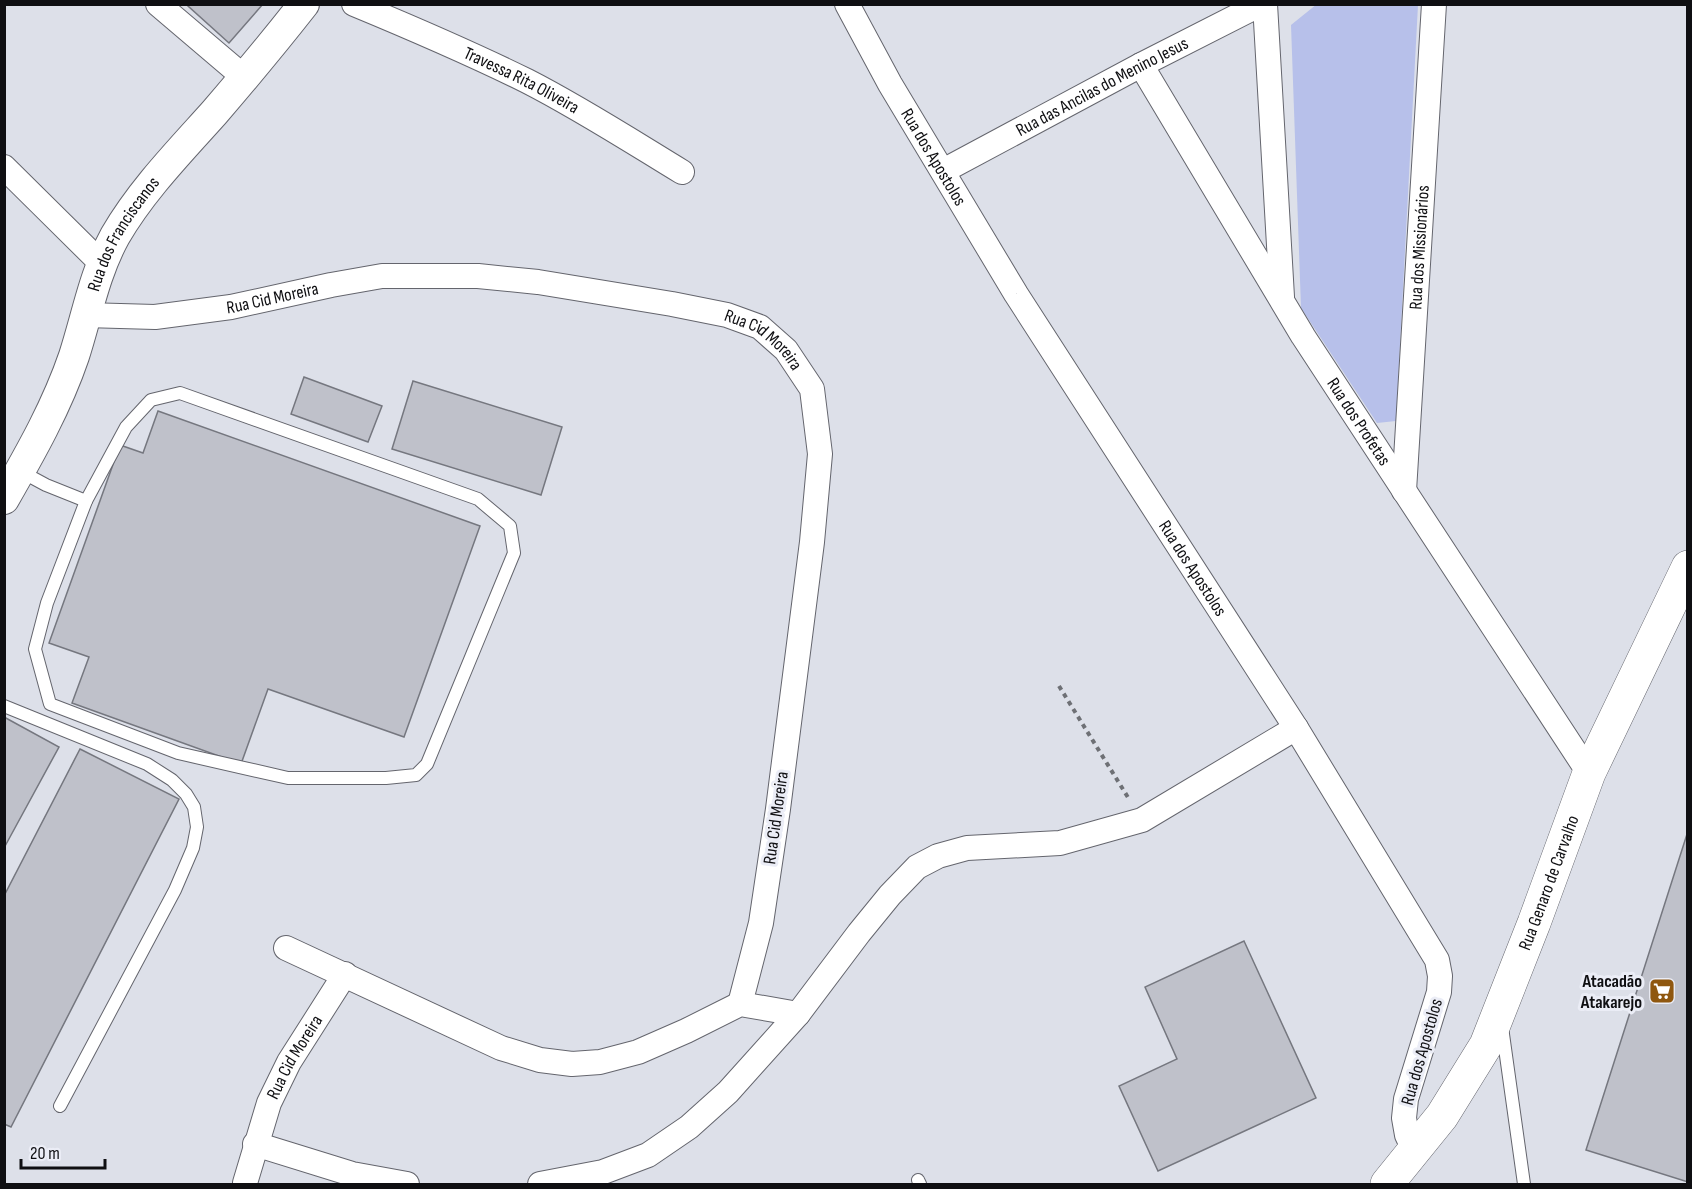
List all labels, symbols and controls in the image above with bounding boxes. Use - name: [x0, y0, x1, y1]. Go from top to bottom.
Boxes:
- street label: Rua das Ancilas do Menino Jesus: [1012, 32, 1192, 141]
- street label: Travessa Rita Oliveira: [461, 42, 583, 118]
- street label: Rua dos Apostolos: [897, 105, 971, 209]
- street label: Rua dos Franciscanos: [83, 172, 164, 294]
- street label: Rua dos Missionários: [1405, 185, 1433, 310]
- street label: Rua Cid Moreira: [225, 278, 320, 318]
- street label: Rua Cid Moreira: [722, 304, 807, 374]
- street label: Rua dos Profetas: [1323, 374, 1395, 469]
- street label: Rua dos Apostolos: [1154, 516, 1231, 620]
- street label: Rua Cid Moreira: [759, 770, 793, 866]
- street label: Rua Genaro de Carvalho: [1514, 812, 1583, 953]
- place label: Atacadão Atakarejo: [1580, 971, 1642, 1013]
- supermarket icon: Atacadão Atakarejo: [1647, 976, 1677, 1006]
- street label: Rua dos Apostolos: [1397, 996, 1447, 1108]
- street label: Rua Cid Moreira: [262, 1011, 327, 1103]
- scale bar: [21, 1132, 105, 1170]
- text: 20 m: [30, 1143, 60, 1164]

